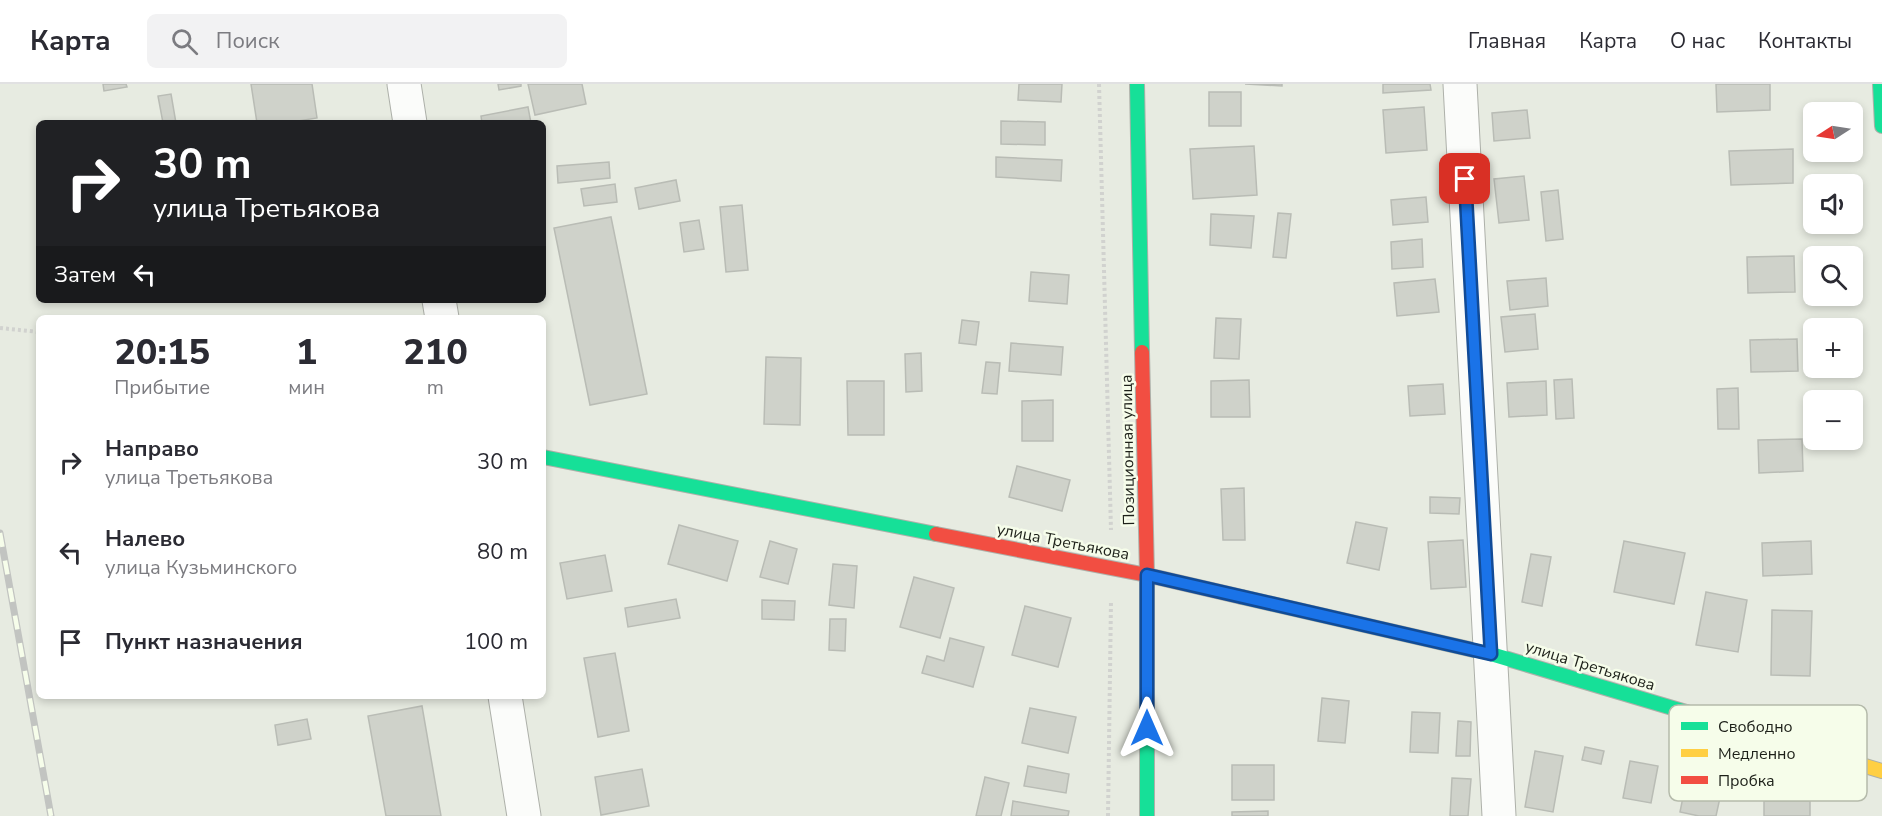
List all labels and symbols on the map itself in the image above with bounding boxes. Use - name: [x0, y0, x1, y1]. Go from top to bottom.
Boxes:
- north arrow: [1803, 102, 1863, 162]
- pin: [1439, 153, 1490, 204]
- street label: Позиционная улица: [1116, 374, 1140, 526]
- street label: улица Третьякова: [995, 518, 1131, 566]
- street label: улица Третьякова: [1522, 636, 1658, 696]
- position arrow: [1115, 696, 1179, 760]
- legend: [1669, 705, 1867, 801]
- text: Свободно: [1718, 716, 1793, 738]
- text: Медленно: [1718, 743, 1796, 765]
- text: Пробка: [1718, 770, 1775, 792]

